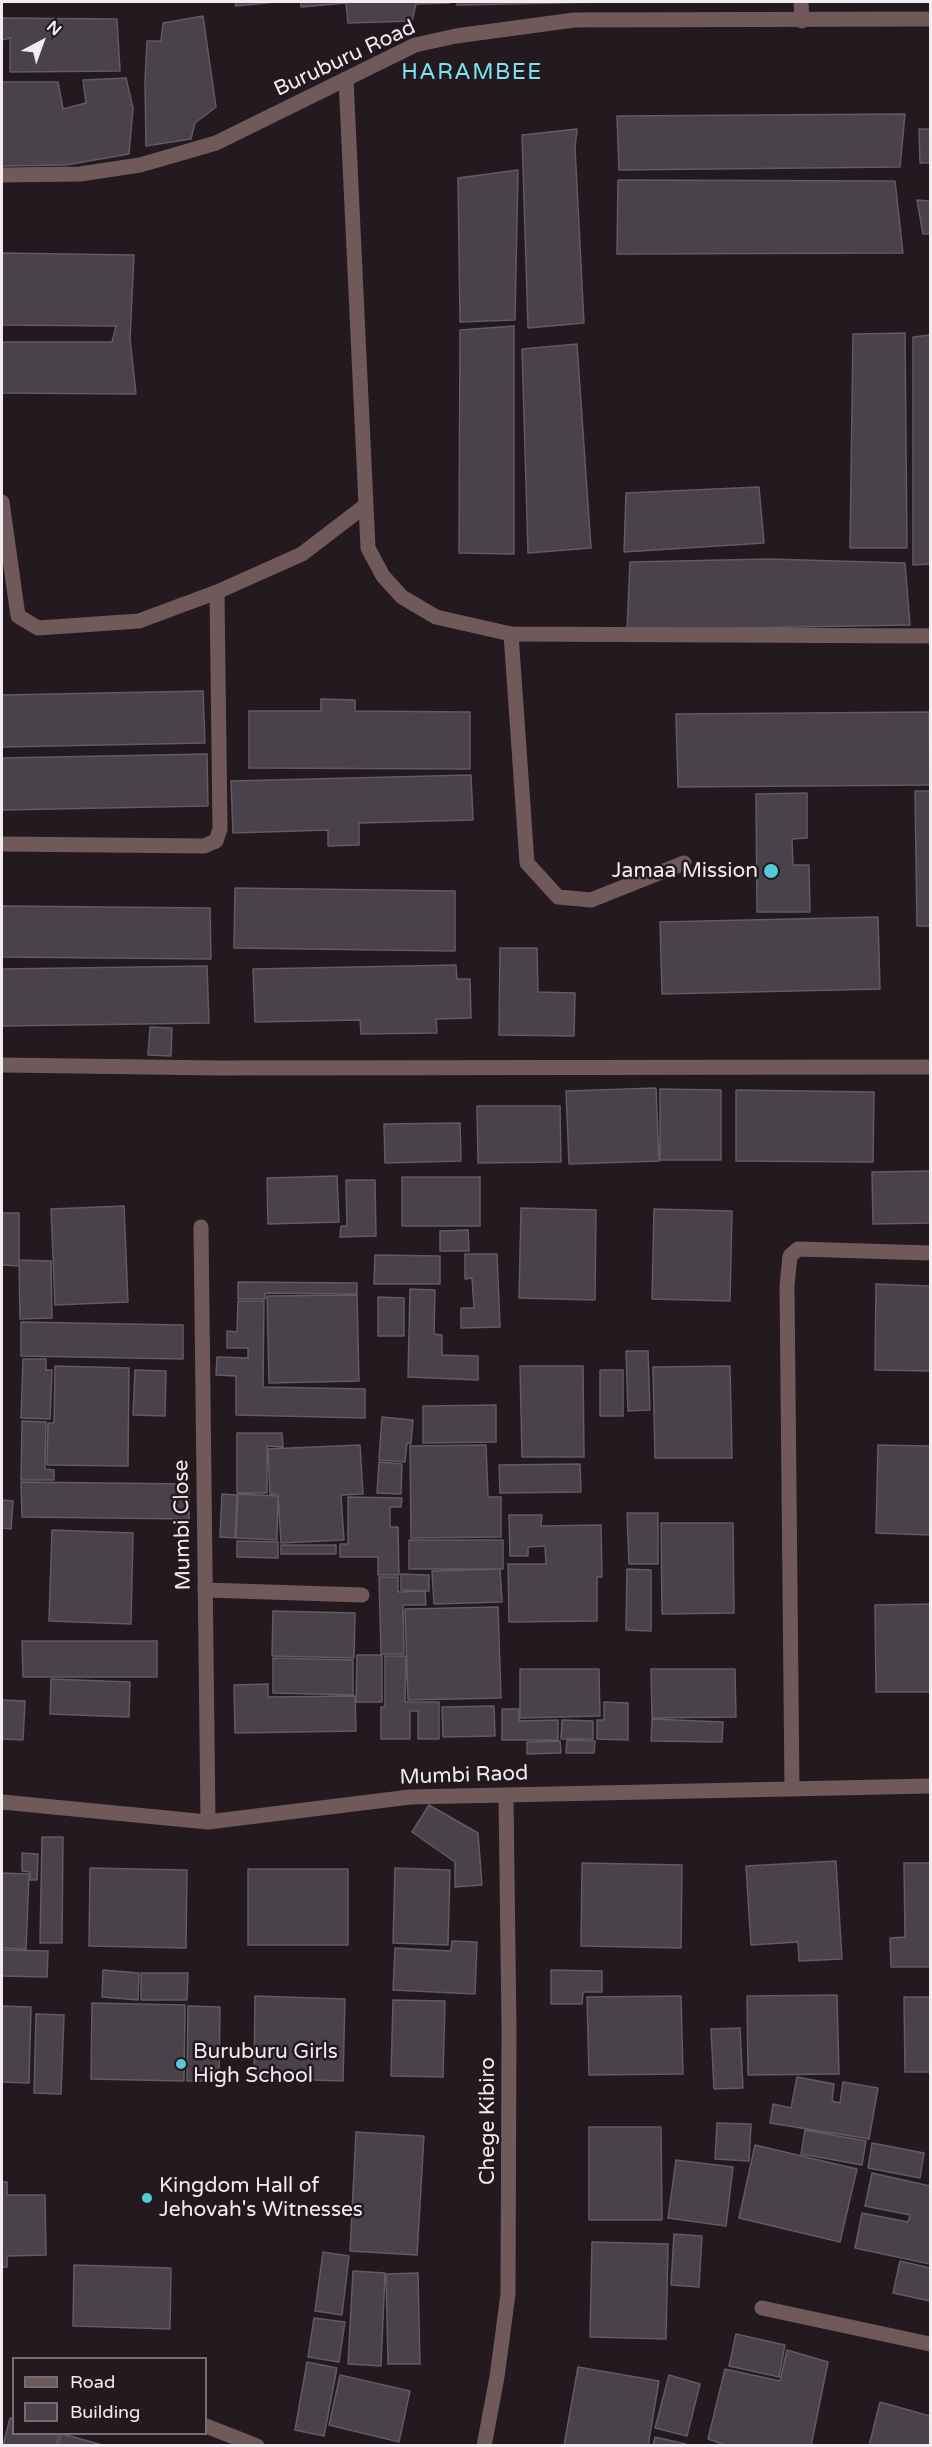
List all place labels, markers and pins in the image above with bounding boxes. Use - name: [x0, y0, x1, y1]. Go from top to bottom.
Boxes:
- place label: Jamaa Mission: [612, 858, 758, 884]
- marker: Jamaa Mission: [762, 862, 780, 880]
- place label: Buruburu Girls High School: [193, 2039, 338, 2089]
- marker: Buruburu Girls High School: [174, 2057, 188, 2071]
- place label: Kingdom Hall of Jehovah's Witnesses: [159, 2173, 363, 2223]
- marker: Kingdom Hall of Jehovah's Witnesses: [140, 2191, 154, 2205]

